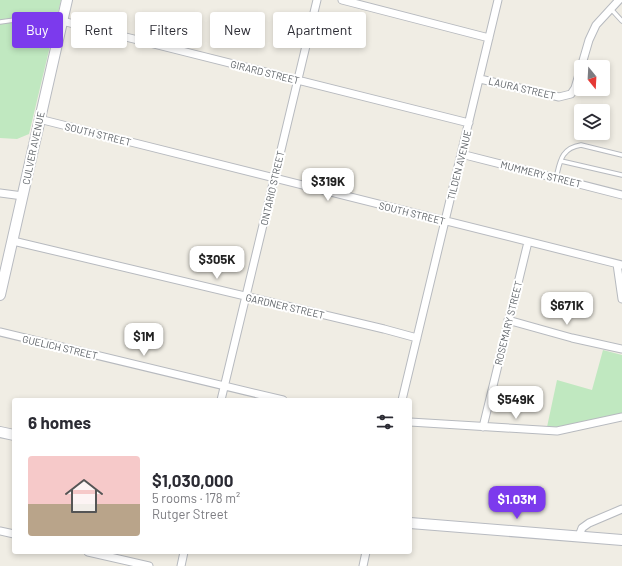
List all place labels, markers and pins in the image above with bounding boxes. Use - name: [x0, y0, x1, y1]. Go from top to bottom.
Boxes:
- pin: $319K: [300, 168, 356, 202]
- pin: $305K: [189, 246, 245, 280]
- pin: $671K: [539, 292, 595, 326]
- pin: $1M: [125, 323, 163, 357]
- pin: $549K: [488, 386, 544, 420]
- pin: $1.03M: [484, 486, 550, 520]

